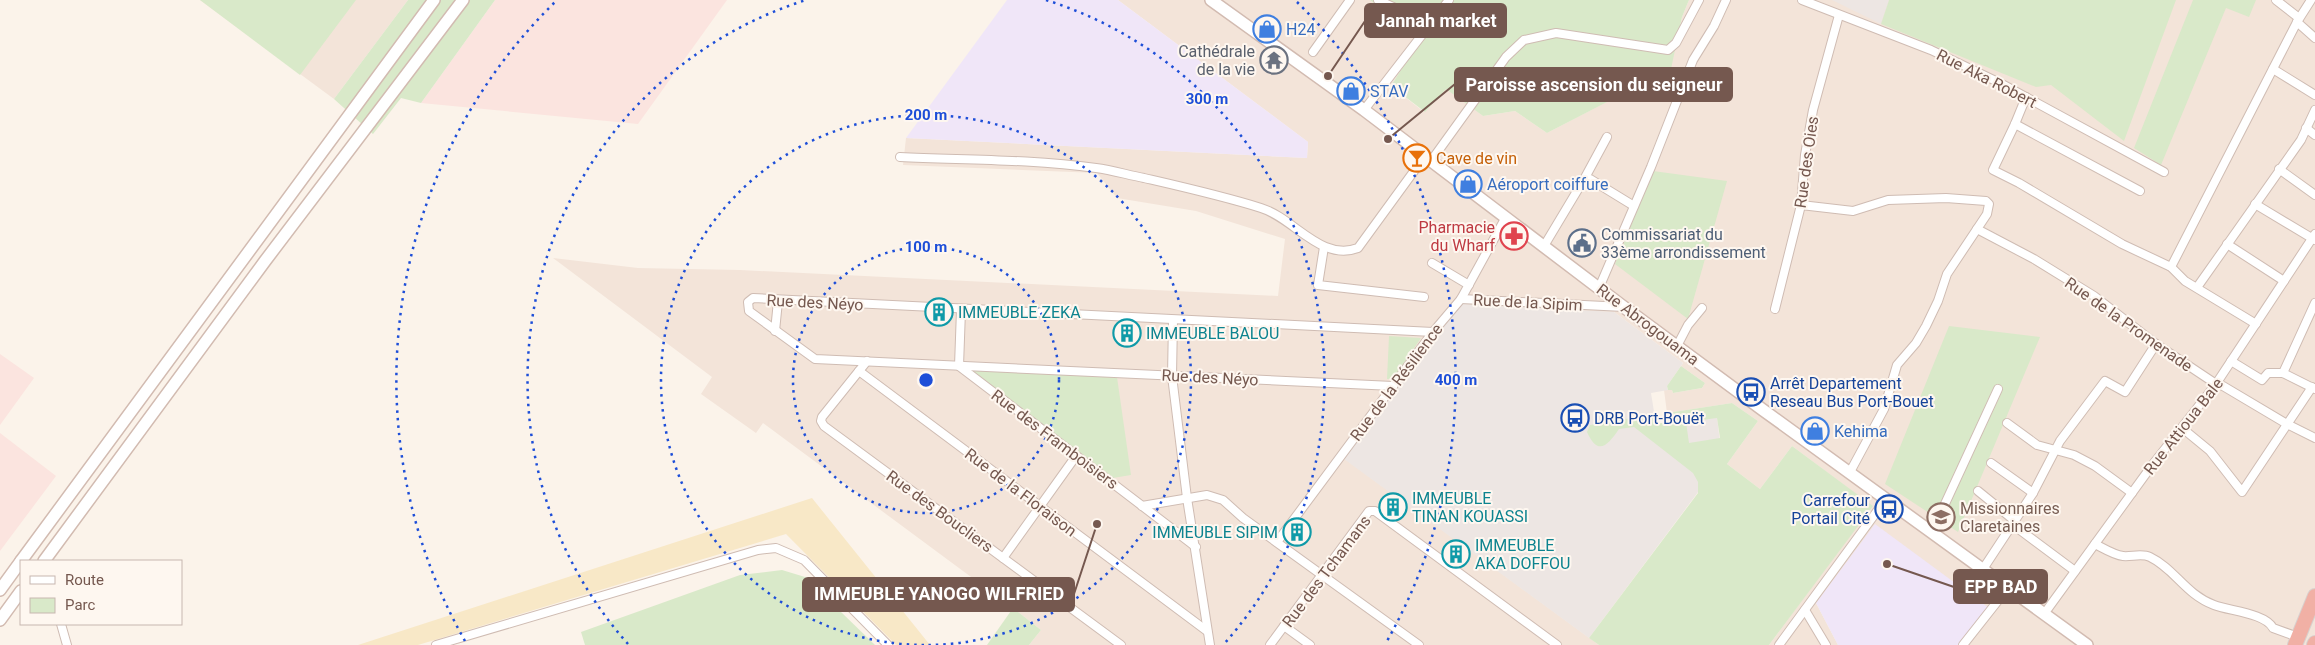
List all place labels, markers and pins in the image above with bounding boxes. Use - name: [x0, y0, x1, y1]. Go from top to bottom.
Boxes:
- callout: Jannah market: [1365, 4, 1506, 37]
- shop icon: H24: [1252, 14, 1282, 44]
- place label: H24: [1286, 20, 1315, 39]
- place label: Cathédrale de la vie: [1178, 42, 1255, 79]
- temple icon: Cathédrale de la vie: [1259, 45, 1289, 75]
- callout: Paroisse ascension du seigneur: [1455, 68, 1732, 101]
- shop icon: STAV: [1336, 76, 1366, 106]
- place label: STAV: [1370, 82, 1408, 101]
- bar icon: Cave de vin: [1402, 143, 1432, 173]
- place label: Cave de vin: [1436, 149, 1517, 168]
- shop icon: Aéroport coiffure: [1453, 169, 1483, 199]
- place label: Aéroport coiffure: [1487, 175, 1609, 194]
- place label: Pharmacie du Wharf: [1418, 218, 1495, 255]
- pharmacy icon: Pharmacie du Wharf: [1499, 221, 1529, 251]
- place label: Commissariat du 33ème arrondissement: [1601, 225, 1766, 262]
- public building icon: Commissariat du 33ème arrondissement: [1567, 228, 1597, 258]
- building icon: IMMEUBLE ZEKA: [924, 297, 954, 327]
- place label: IMMEUBLE ZEKA: [958, 303, 1081, 322]
- building icon: IMMEUBLE BALOU: [1112, 318, 1142, 348]
- place label: IMMEUBLE BALOU: [1146, 324, 1279, 343]
- centre of rings: [917, 371, 935, 389]
- place label: Arrêt Departement Reseau Bus Port-Bouet: [1770, 374, 1934, 411]
- bus stop icon: Arrêt Departement Reseau Bus Port-Bouet: [1736, 377, 1766, 407]
- bus stop icon: DRB Port-Bouët: [1560, 403, 1590, 433]
- place label: DRB Port-Bouët: [1594, 409, 1705, 428]
- shop icon: Kehima: [1800, 416, 1830, 446]
- place label: Kehima: [1834, 422, 1888, 441]
- place label: IMMEUBLE TINAN KOUASSI: [1412, 489, 1528, 526]
- place label: Carrefour Portail Cité: [1791, 491, 1871, 528]
- building icon: IMMEUBLE TINAN KOUASSI: [1378, 492, 1408, 522]
- bus stop icon: Carrefour Portail Cité: [1874, 494, 1904, 524]
- place label: Missionnaires Claretaines: [1960, 499, 2060, 536]
- school or university icon: Missionnaires Claretaines: [1926, 502, 1956, 532]
- building icon: IMMEUBLE SIPIM: [1282, 517, 1312, 547]
- place label: IMMEUBLE SIPIM: [1152, 523, 1278, 542]
- place label: IMMEUBLE AKA DOFFOU: [1475, 536, 1570, 573]
- building icon: IMMEUBLE AKA DOFFOU: [1441, 539, 1471, 569]
- callout: EPP BAD: [1954, 570, 2047, 603]
- callout: IMMEUBLE YANOGO WILFRIED: [803, 578, 1074, 611]

